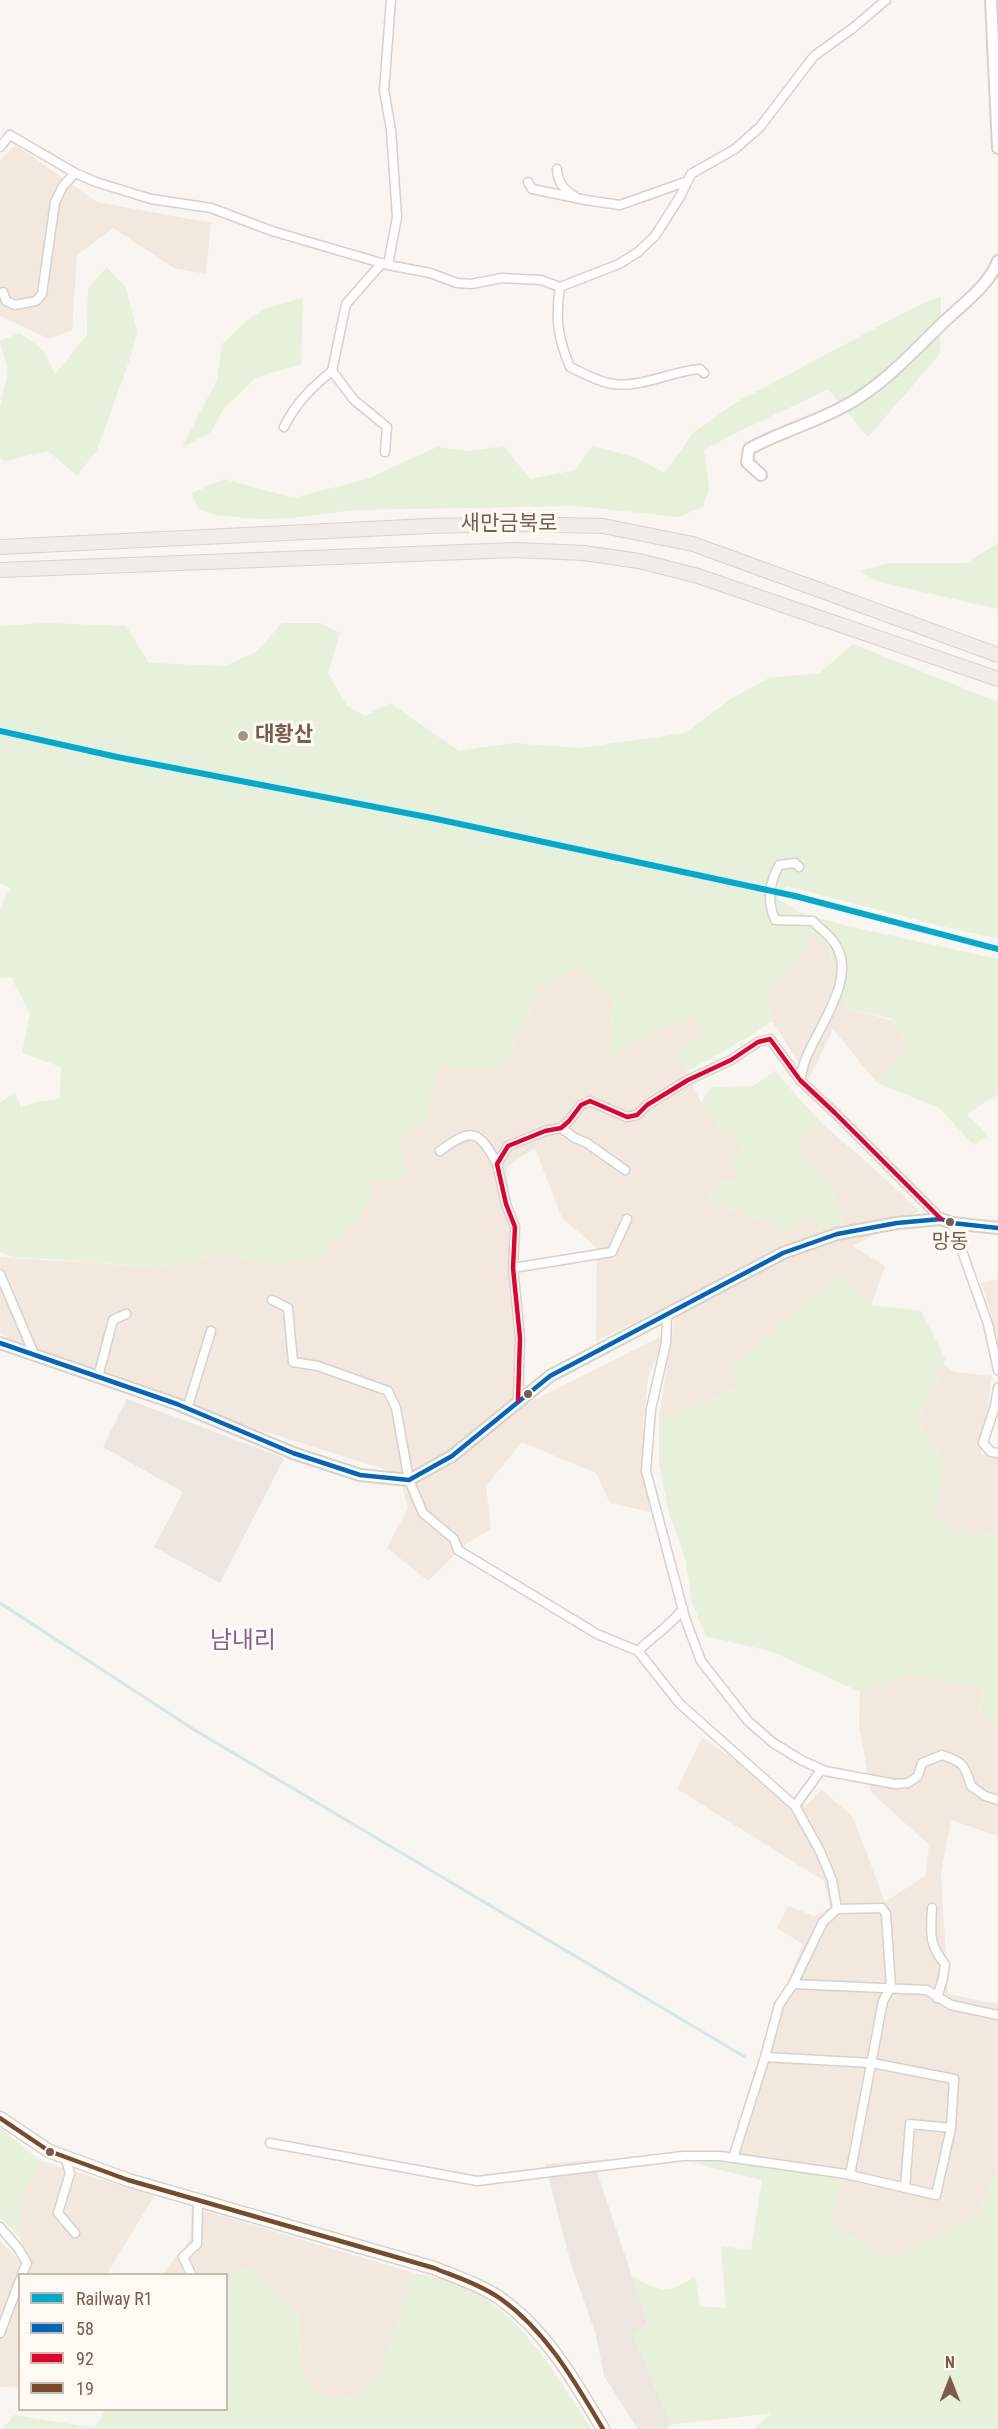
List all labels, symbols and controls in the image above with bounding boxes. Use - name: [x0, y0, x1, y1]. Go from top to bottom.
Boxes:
- street label: 새만금북로: [461, 512, 557, 538]
- place label: 대황산: [255, 723, 313, 749]
- marker: 대황산: [236, 729, 250, 743]
- marker: 망동: [944, 1216, 956, 1228]
- place label: 망동: [932, 1231, 968, 1255]
- unlabelled marker: [522, 1388, 534, 1400]
- district label: 남내리: [210, 1628, 276, 1656]
- unlabelled marker: [44, 2146, 56, 2158]
- legend: [18, 2273, 228, 2411]
- text: Railway R1: [76, 2288, 153, 2309]
- text: 58: [76, 2318, 94, 2339]
- text: 92: [76, 2348, 94, 2369]
- north arrow: [920, 2351, 980, 2411]
- text: N: [945, 2353, 955, 2372]
- text: 19: [76, 2378, 94, 2399]

